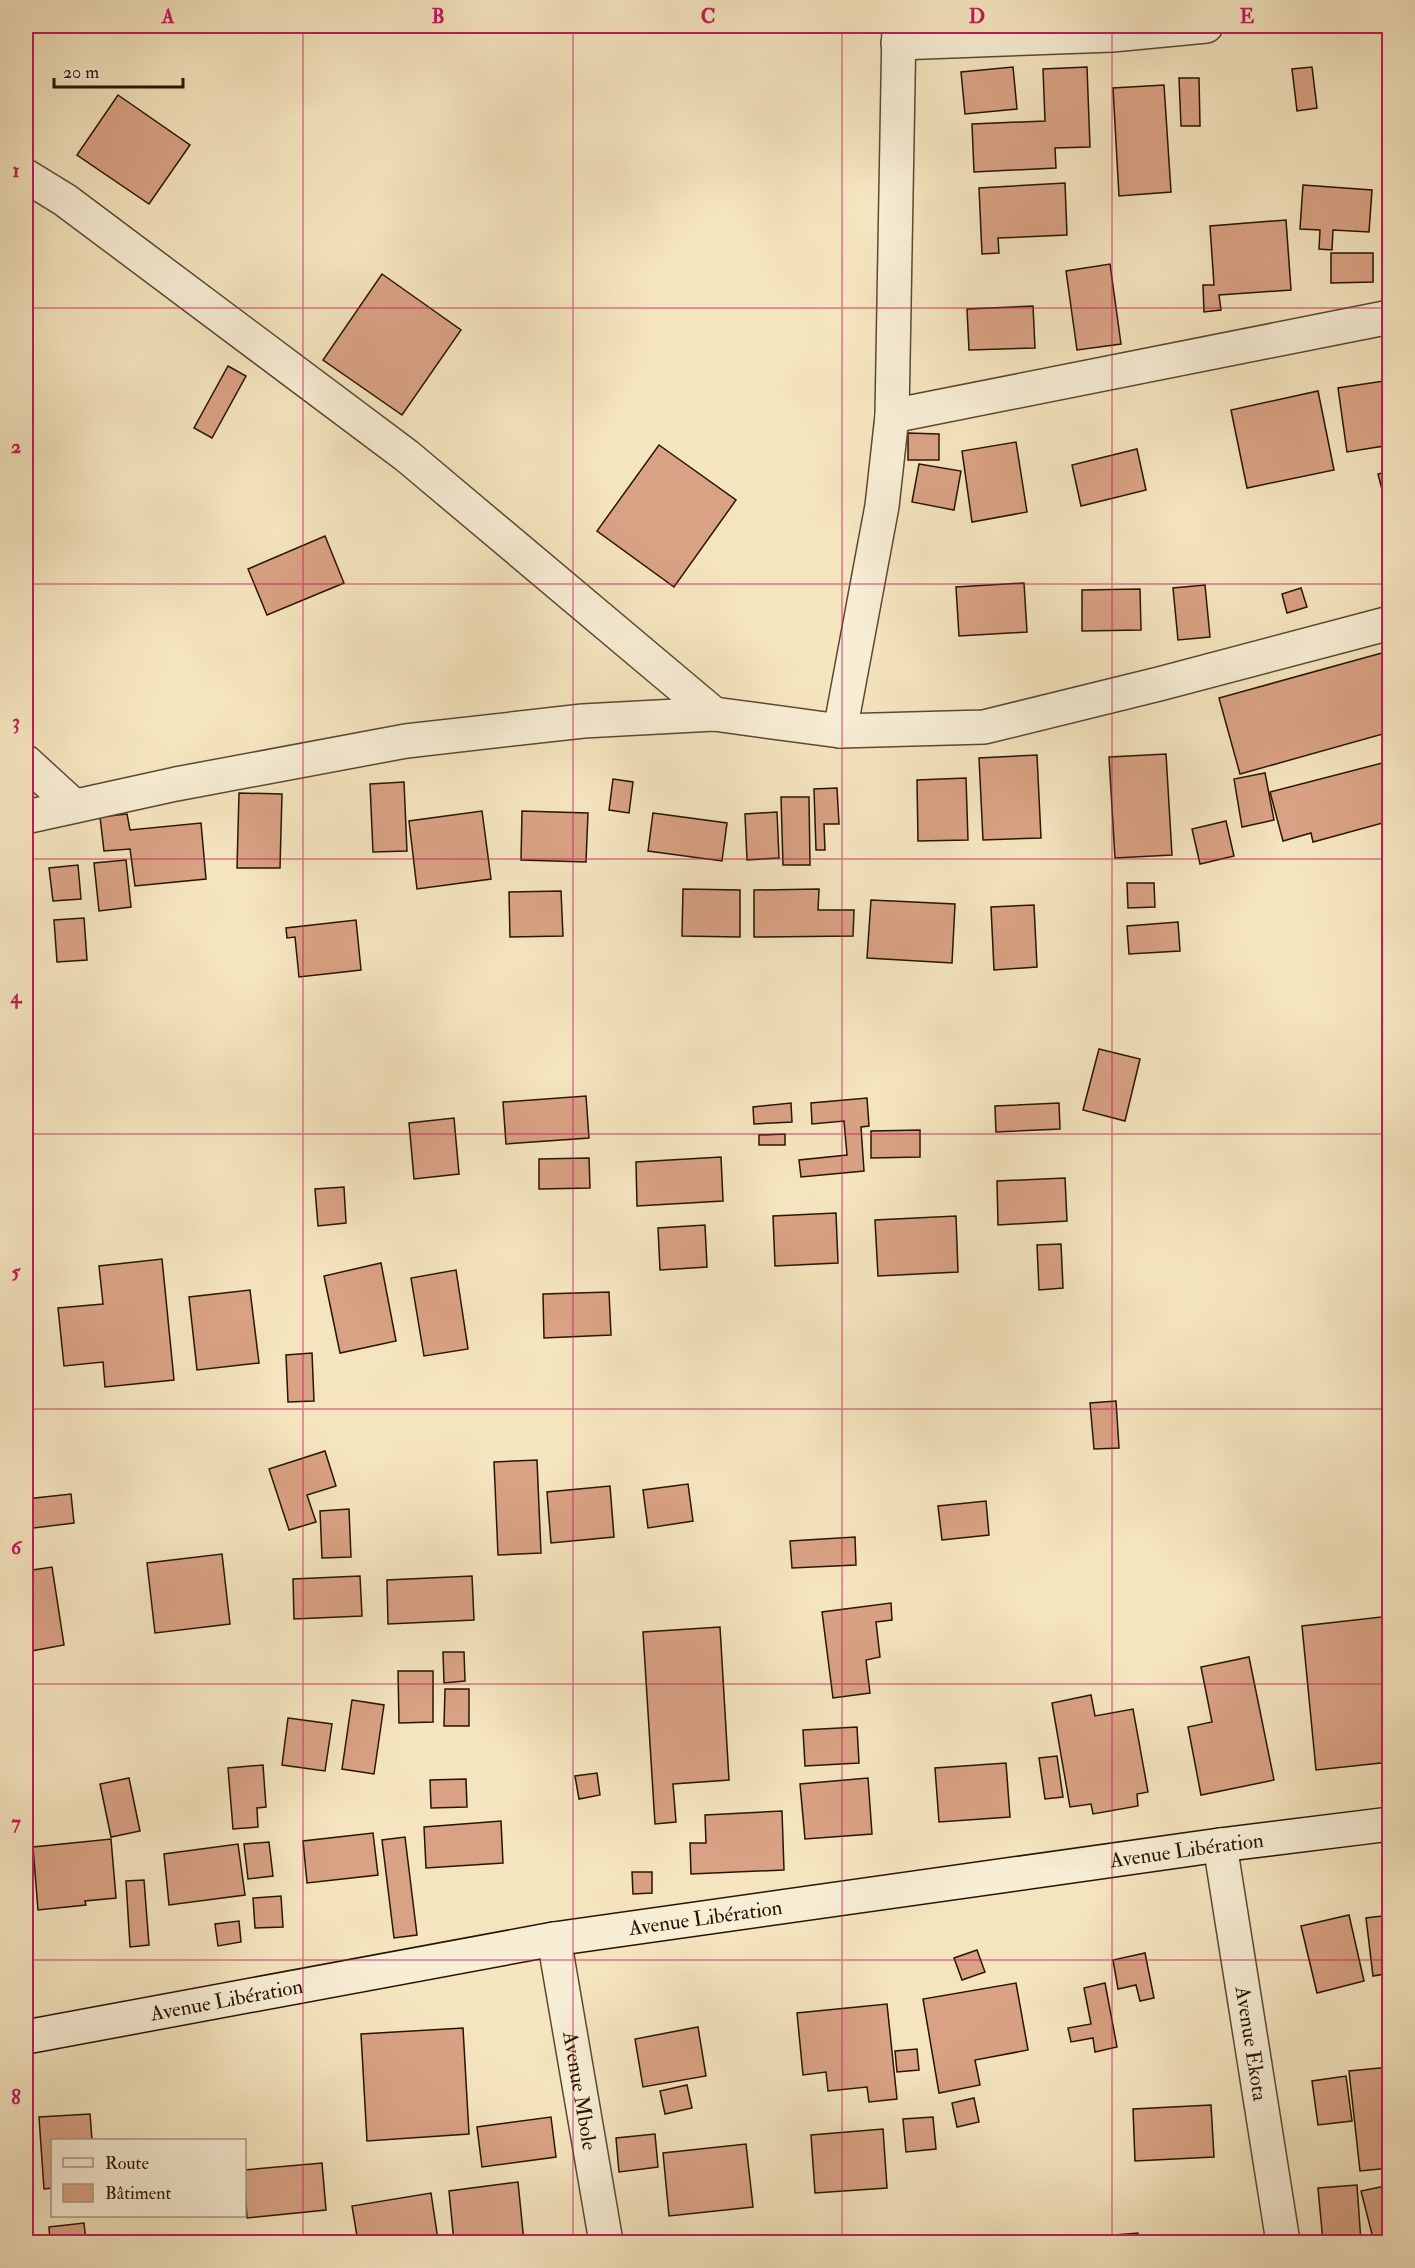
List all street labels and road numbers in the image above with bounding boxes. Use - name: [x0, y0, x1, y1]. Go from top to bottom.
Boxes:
- street label: Avenue Libération: [1107, 1827, 1265, 1875]
- street label: Avenue Libération: [626, 1894, 784, 1942]
- street label: Avenue Libération: [147, 1973, 305, 2028]
- street label: Avenue Ekota: [1228, 1983, 1273, 2103]
- street label: Avenue Mbole: [556, 2028, 603, 2152]

